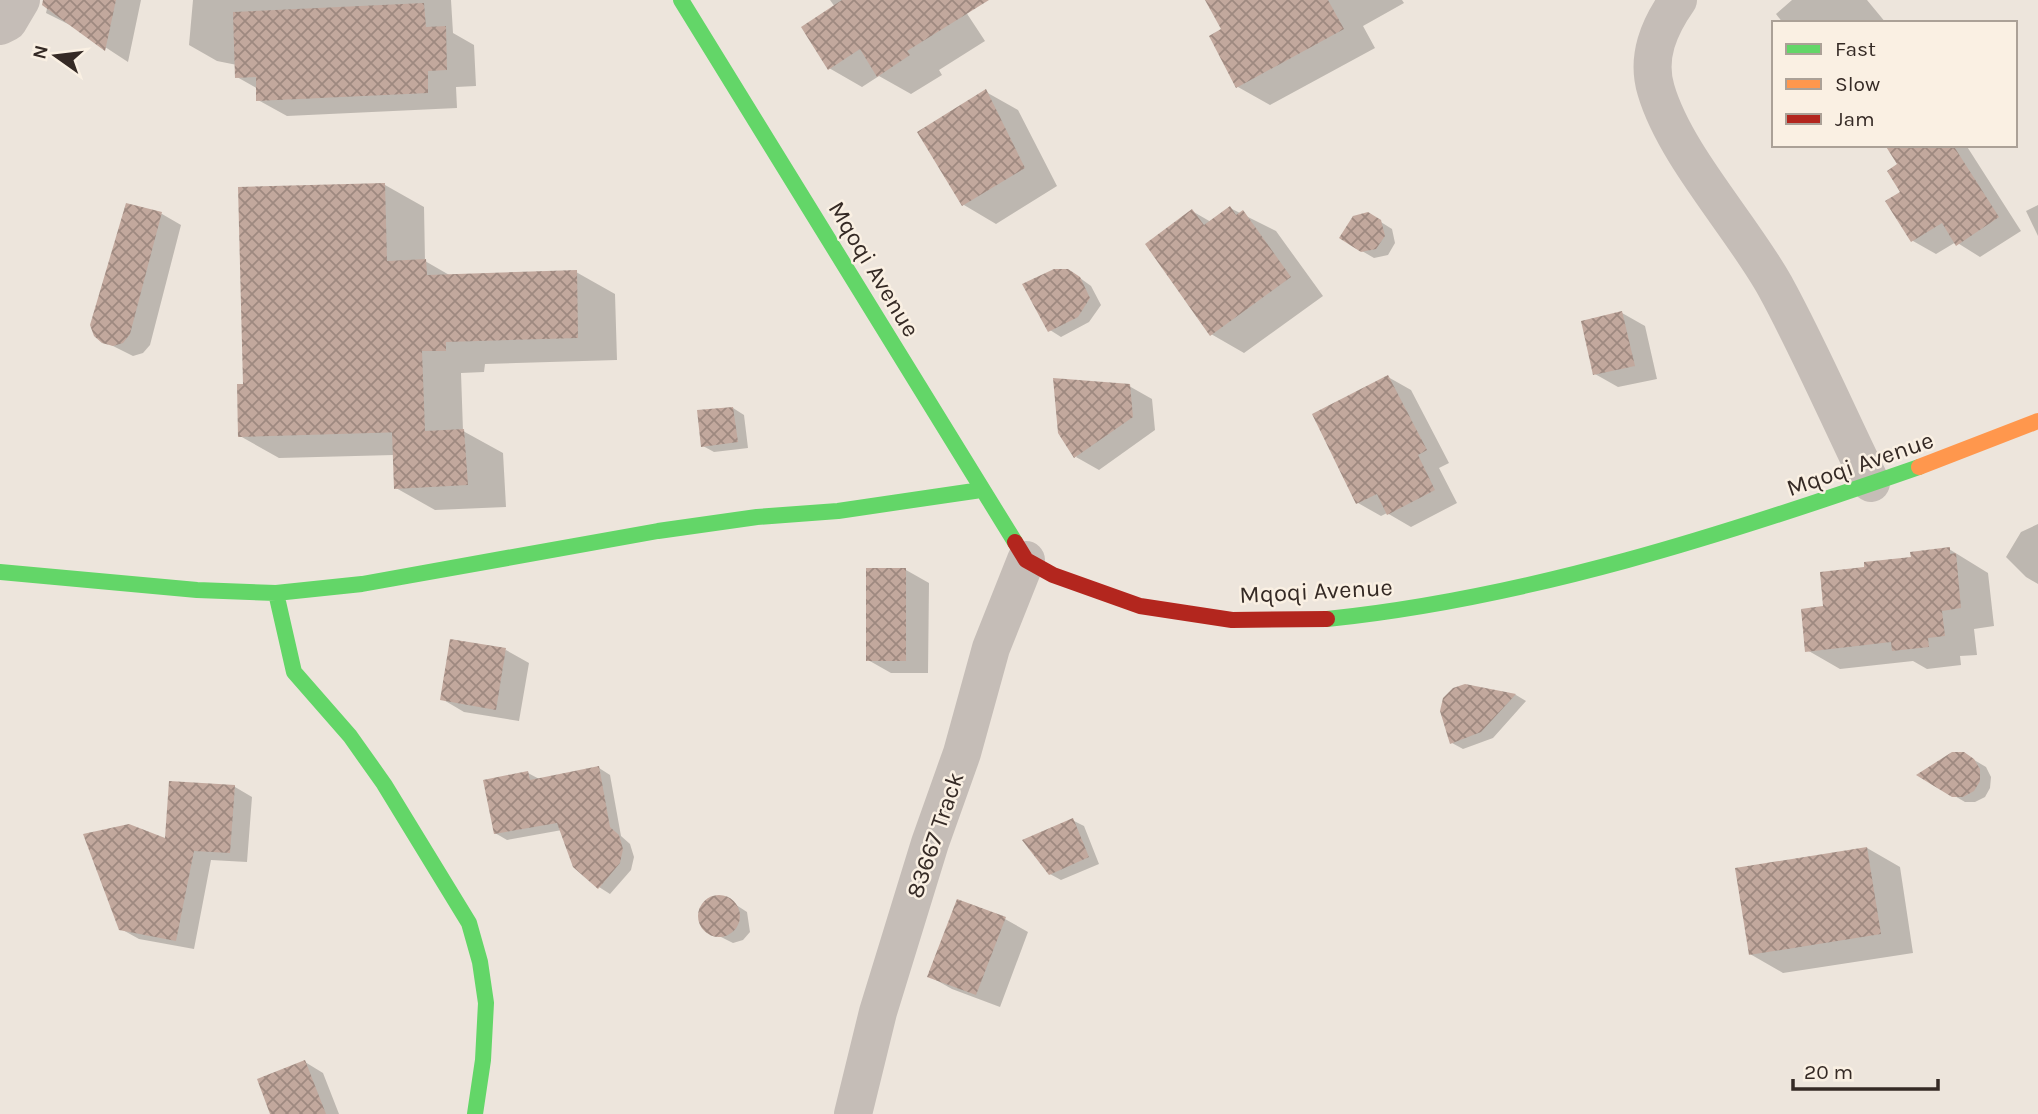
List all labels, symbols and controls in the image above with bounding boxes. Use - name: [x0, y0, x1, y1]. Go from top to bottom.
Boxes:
- north arrow: [21, 21, 91, 91]
- legend: [1772, 21, 2017, 147]
- text: Fast: [1835, 37, 1876, 61]
- text: N: [28, 43, 53, 61]
- text: Slow: [1835, 72, 1880, 96]
- text: Jam: [1835, 107, 1875, 131]
- street label: Mqoqi Avenue: [823, 196, 925, 342]
- street label: Mqoqi Avenue: [1783, 426, 1937, 502]
- street label: Mqoqi Avenue: [1239, 573, 1393, 609]
- street label: 83667 Track: [900, 768, 970, 902]
- scale bar: [1793, 1048, 1938, 1092]
- text: 20 m: [1804, 1060, 1853, 1084]

